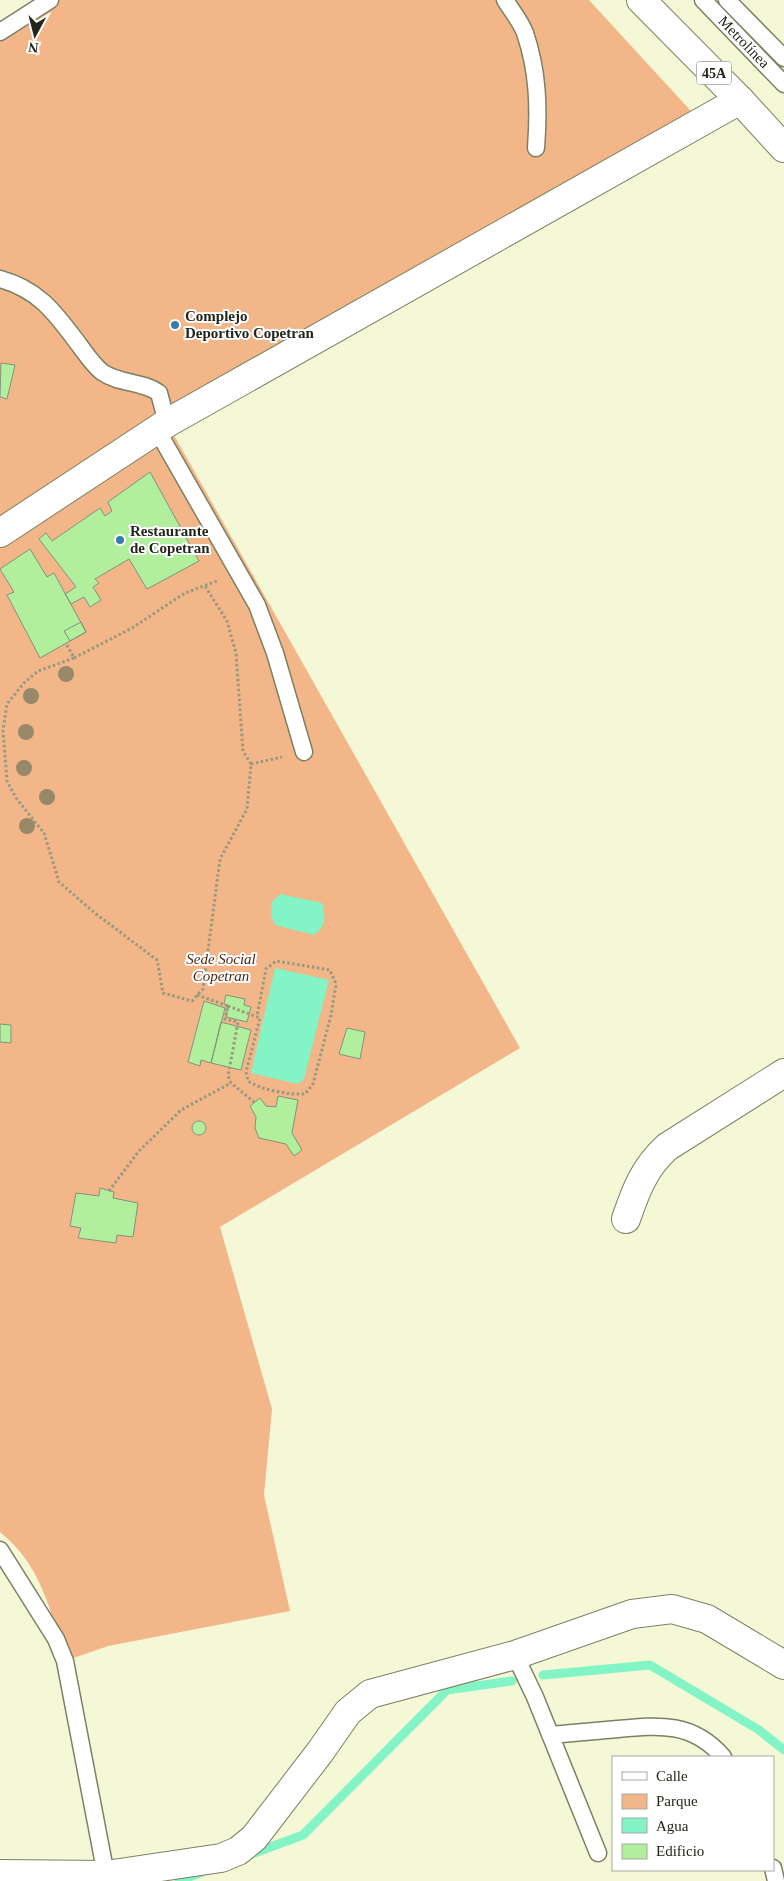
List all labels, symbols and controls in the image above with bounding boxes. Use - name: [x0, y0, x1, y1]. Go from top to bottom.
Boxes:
- north arrow: [10, 10, 60, 60]
- street label: Metrolínea: [715, 13, 773, 71]
- text: N: [28, 39, 39, 55]
- road number: 45A: [696, 62, 732, 84]
- place label: Complejo Deportivo Copetran: [185, 308, 314, 341]
- marker: Complejo Deportivo Copetran: [169, 319, 181, 331]
- place label: Restaurante de Copetran: [130, 523, 210, 556]
- marker: Restaurante de Copetran: [114, 534, 126, 546]
- park label: Sede Social Copetran: [186, 951, 256, 984]
- legend: [612, 1756, 774, 1871]
- text: Calle: [656, 1768, 688, 1784]
- text: Parque: [656, 1793, 698, 1809]
- text: Agua: [656, 1818, 689, 1834]
- text: Edificio: [656, 1843, 704, 1859]

